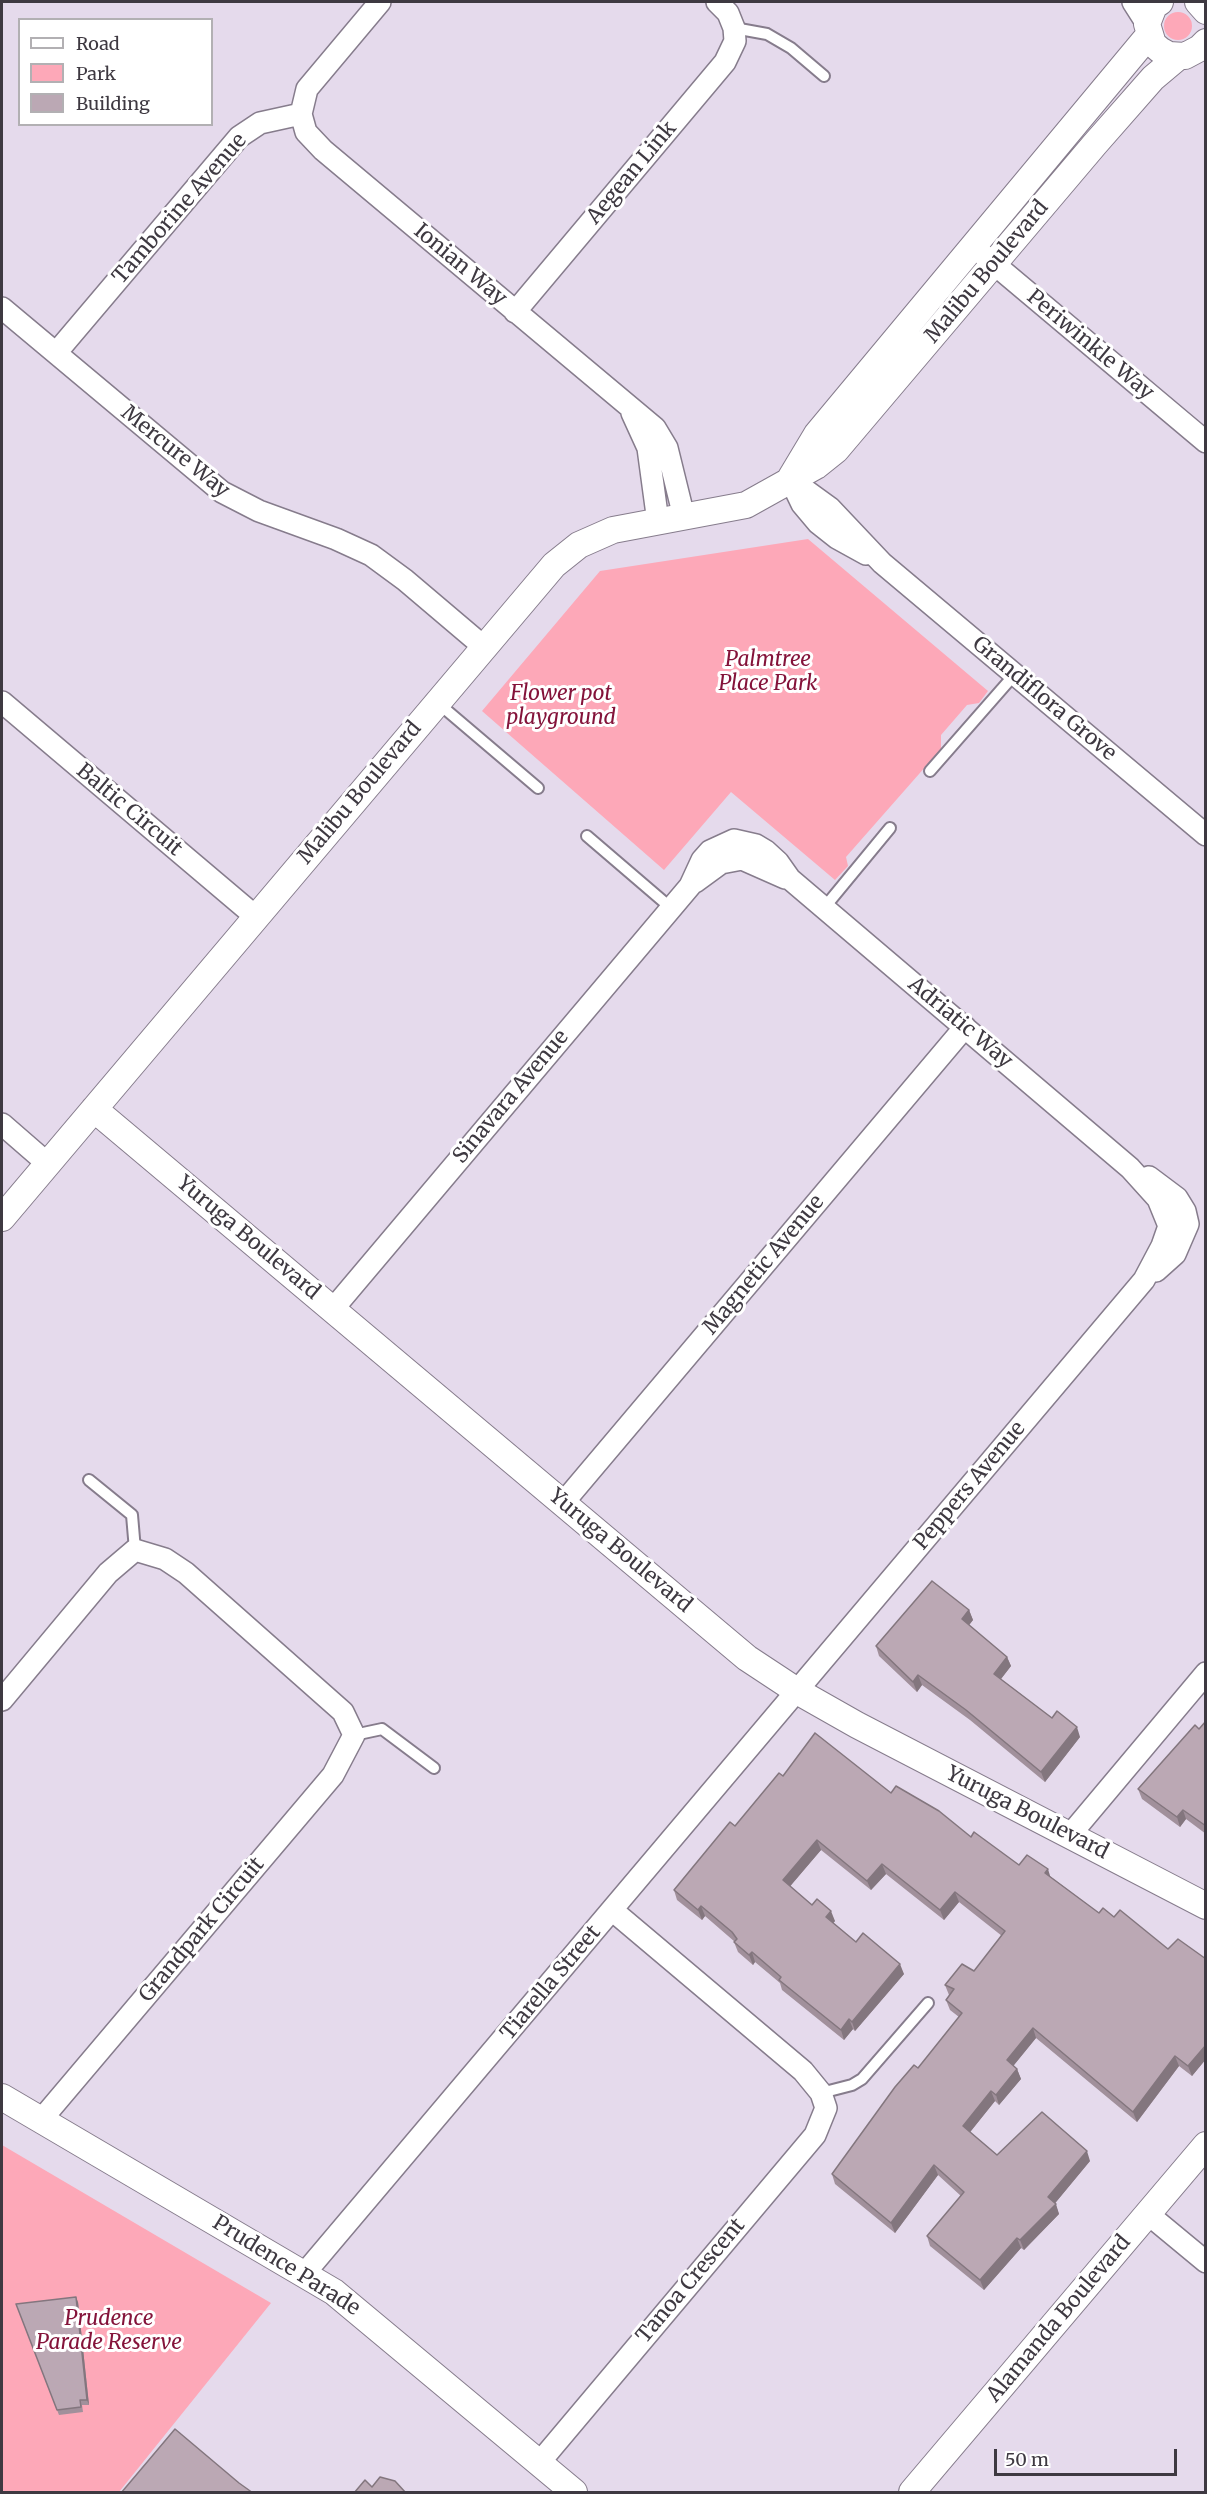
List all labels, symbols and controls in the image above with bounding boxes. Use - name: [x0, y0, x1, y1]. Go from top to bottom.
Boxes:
- legend: [18, 18, 213, 126]
- text: Road: [76, 32, 120, 55]
- text: Park: [76, 62, 116, 85]
- text: Building: [76, 92, 150, 115]
- street label: Aegean Link: [582, 117, 682, 229]
- street label: Tamborine Avenue: [108, 129, 252, 289]
- street label: Malibu Boulevard: [920, 196, 1054, 348]
- street label: Ionian Way: [408, 219, 512, 311]
- street label: Periwinkle Way: [1021, 285, 1159, 405]
- street label: Mercure Way: [116, 401, 234, 503]
- street label: Grandiflora Grove: [967, 632, 1121, 766]
- park label: Palmtree Place Park: [718, 647, 818, 697]
- park label: Flower pot playground: [506, 681, 616, 731]
- street label: Malibu Boulevard: [293, 717, 427, 869]
- street label: Baltic Circuit: [71, 758, 187, 862]
- street label: Adriatic Way: [903, 972, 1017, 1074]
- street label: Sinavara Avenue: [448, 1025, 574, 1169]
- street label: Yuruga Boulevard: [171, 1171, 325, 1305]
- street label: Magnetic Avenue: [698, 1190, 830, 1340]
- street label: Peppers Avenue: [909, 1417, 1031, 1555]
- street label: Yuruga Boulevard: [543, 1484, 697, 1618]
- street label: Yuruga Boulevard: [942, 1761, 1112, 1865]
- street label: Grandpark Circuit: [134, 1853, 270, 2007]
- street label: Tiarella Street: [496, 1921, 606, 2045]
- street label: Prudence Parade: [208, 2211, 364, 2321]
- street label: Tanoa Crescent: [631, 2213, 751, 2349]
- street label: Alamanda Boulevard: [982, 2230, 1136, 2408]
- park label: Prudence Parade Reserve: [36, 2306, 182, 2356]
- scale bar: [997, 2437, 1180, 2475]
- text: 50 m: [1005, 2448, 1049, 2471]

